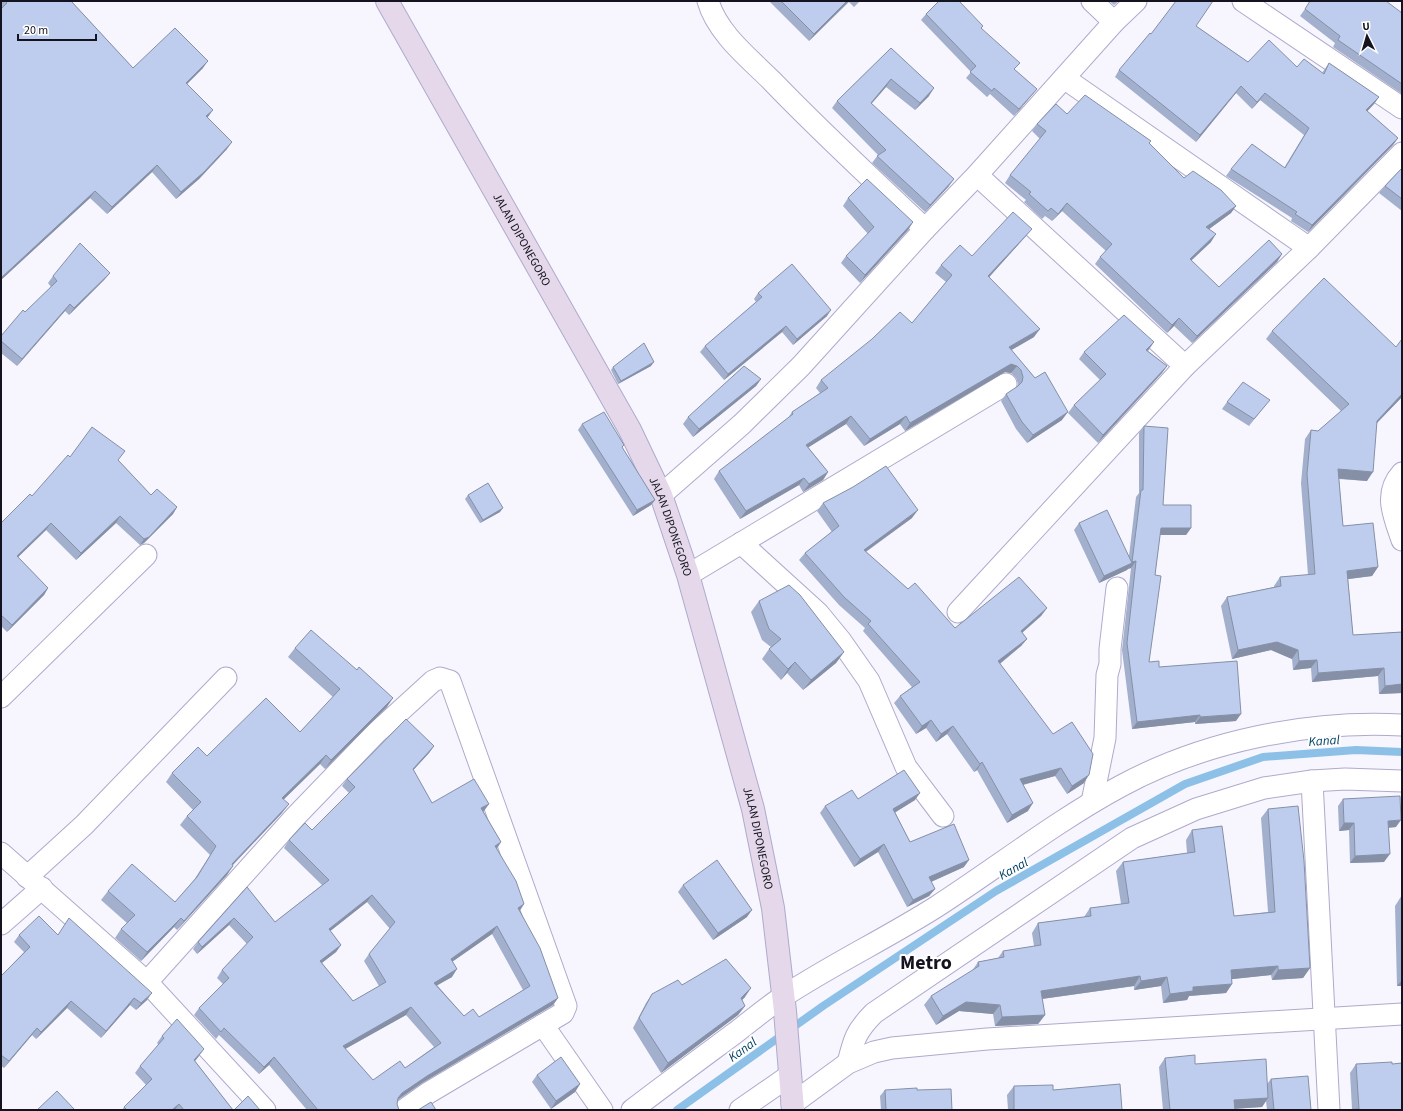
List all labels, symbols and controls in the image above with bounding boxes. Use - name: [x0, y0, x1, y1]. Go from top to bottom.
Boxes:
- scale bar: [18, 16, 96, 42]
- north arrow: [1347, 16, 1387, 56]
- text: U: [1362, 19, 1370, 34]
- text: 20 m: [24, 22, 48, 39]
- street label: JALAN DIPONEGORO: [488, 190, 555, 289]
- street label: JALAN DIPONEGORO: [645, 474, 696, 579]
- water label: Kanal: [1308, 731, 1341, 751]
- street label: JALAN DIPONEGORO: [738, 785, 777, 891]
- water label: Kanal: [996, 853, 1032, 884]
- district label: Metro: [900, 949, 952, 977]
- water label: Kanal: [725, 1033, 761, 1066]

